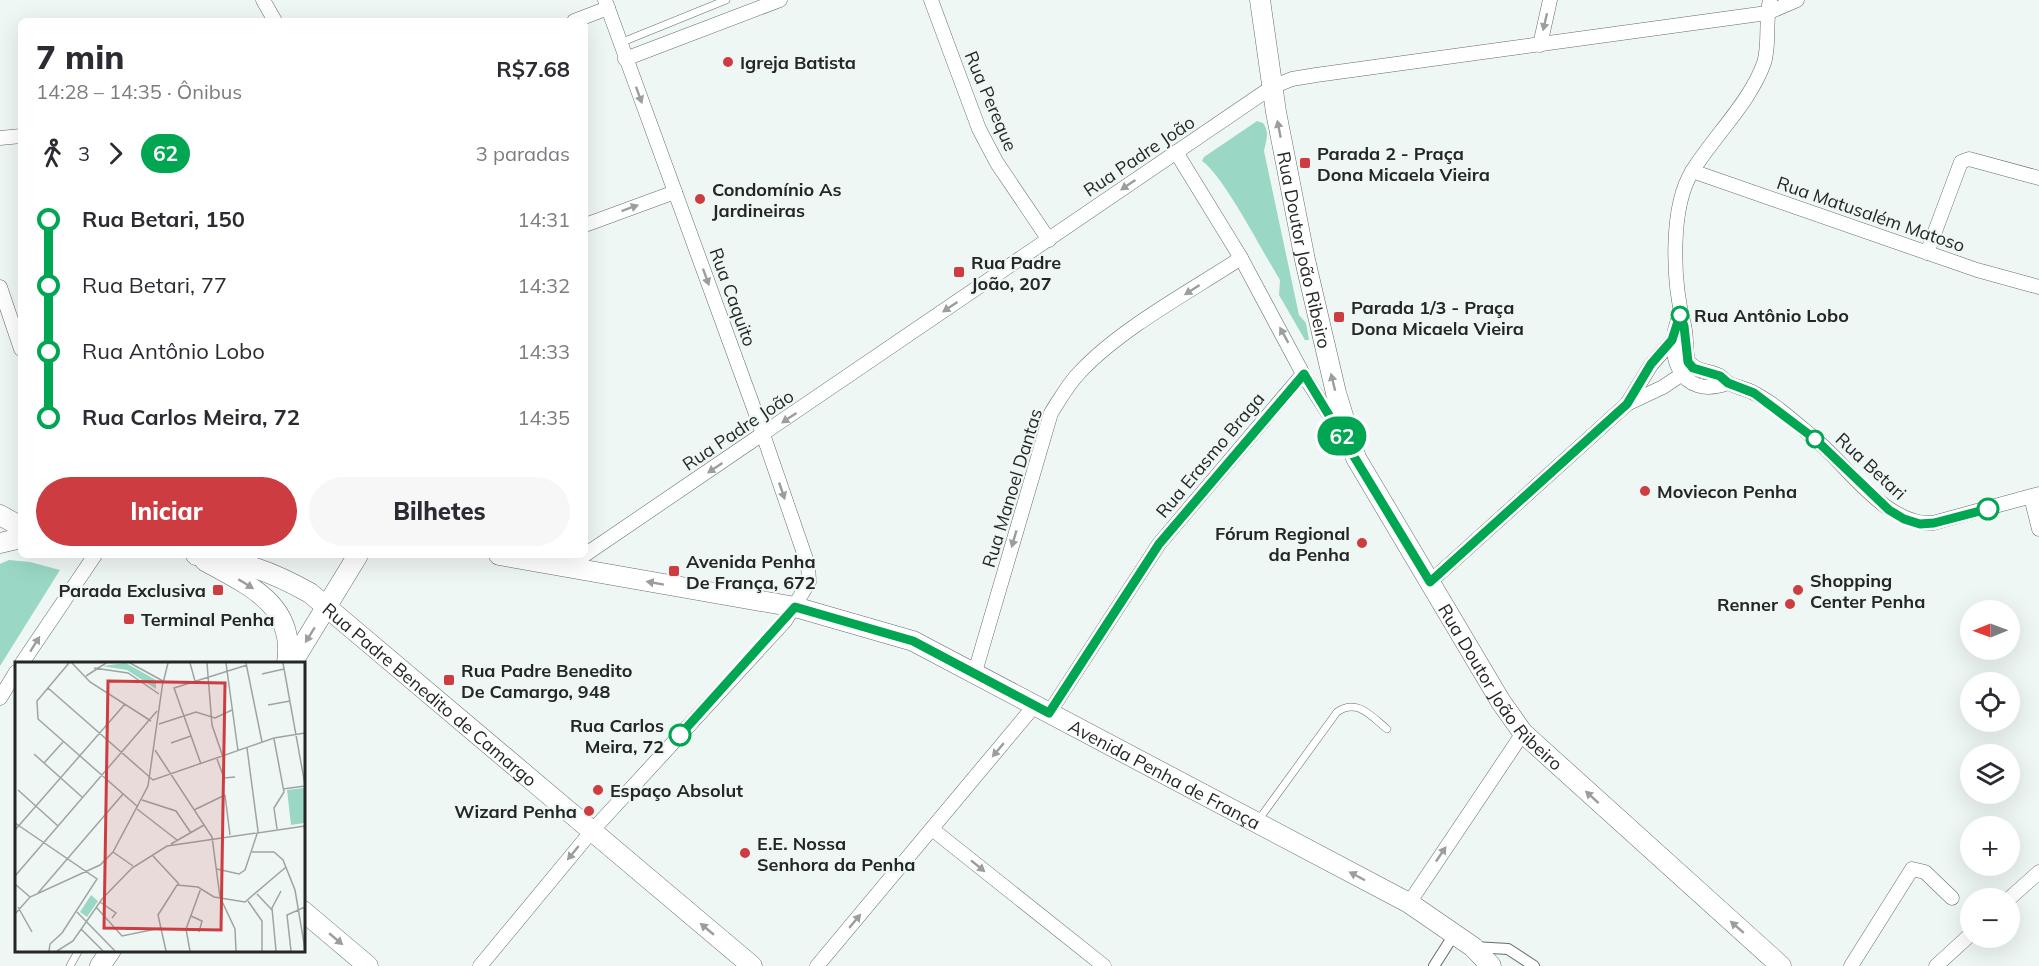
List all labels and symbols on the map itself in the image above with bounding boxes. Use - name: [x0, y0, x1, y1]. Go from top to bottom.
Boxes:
- one-way arrow: [1539, 13, 1549, 32]
- street label: Rua Pereque: [960, 47, 1022, 155]
- place label: Igreja Batista: [740, 51, 856, 74]
- marker: Igreja Batista: [721, 55, 735, 69]
- one-way arrow: [634, 86, 644, 104]
- street label: Rua Padre João: [1079, 110, 1199, 202]
- one-way arrow: [1274, 120, 1283, 139]
- place label: Parada 2 - Praça Dona Micaela Vieira: [1317, 142, 1490, 186]
- street label: Rua Doutor João Ribeiro: [1273, 150, 1337, 351]
- marker: Parada 2 - Praça Dona Micaela Vieira: [1298, 156, 1312, 170]
- street label: Rua Matusalém Matoso: [1774, 171, 1968, 257]
- place label: Condomínio As Jardineiras: [712, 178, 841, 222]
- one-way arrow: [1120, 179, 1136, 190]
- marker: Condomínio As Jardineiras: [693, 192, 707, 206]
- one-way arrow: [621, 203, 639, 213]
- street label: Rua Caquito: [705, 245, 761, 349]
- place label: Rua Padre João, 207: [971, 251, 1061, 295]
- marker: Rua Padre João, 207: [952, 265, 966, 279]
- one-way arrow: [702, 269, 712, 287]
- one-way arrow: [1184, 285, 1201, 296]
- place label: Parada 1/3 - Praça Dona Micaela Vieira: [1351, 296, 1524, 340]
- one-way arrow: [942, 301, 958, 312]
- place label: Rua Antônio Lobo: [1694, 304, 1849, 327]
- marker: Rua Antônio Lobo: [1671, 306, 1689, 324]
- marker: Parada 1/3 - Praça Dona Micaela Vieira: [1332, 310, 1346, 324]
- one-way arrow: [1279, 326, 1289, 343]
- one-way arrow: [1328, 372, 1337, 390]
- street label: Rua Padre João: [678, 384, 798, 476]
- street label: Rua Erasmo Braga: [1151, 387, 1269, 523]
- street label: Rua Manoel Dantas: [977, 406, 1047, 570]
- one-way arrow: [781, 412, 797, 423]
- line badge: 62: [1315, 416, 1369, 456]
- street label: Rua Betari: [1831, 427, 1911, 505]
- unlabelled marker: [1806, 430, 1824, 448]
- one-way arrow: [708, 462, 724, 474]
- place label: Moviecon Penha: [1657, 480, 1797, 503]
- one-way arrow: [778, 482, 788, 500]
- marker: Moviecon Penha: [1638, 484, 1652, 498]
- unlabelled marker: [1977, 498, 1999, 520]
- place label: Fórum Regional da Penha: [1215, 522, 1350, 566]
- one-way arrow: [1009, 530, 1018, 548]
- marker: Fórum Regional da Penha: [1355, 536, 1369, 550]
- place label: Avenida Penha De França, 672: [686, 550, 816, 594]
- marker: Avenida Penha De França, 672: [667, 564, 681, 578]
- place label: Shopping Center Penha: [1810, 569, 1925, 613]
- one-way arrow: [238, 578, 254, 589]
- one-way arrow: [645, 578, 664, 587]
- place label: Parada Exclusiva: [59, 579, 206, 602]
- marker: Parada Exclusiva: [211, 583, 225, 597]
- marker: Shopping Center Penha: [1791, 583, 1805, 597]
- place label: Renner: [1717, 593, 1779, 616]
- street label: Rua Padre Benedito de Camargo: [318, 597, 542, 791]
- marker: Renner: [1783, 597, 1797, 611]
- street label: Rua Doutor João Ribeiro: [1434, 599, 1568, 775]
- north arrow: [1960, 600, 2020, 660]
- place label: Terminal Penha: [141, 608, 274, 631]
- marker: Terminal Penha: [122, 612, 136, 626]
- one-way arrow: [304, 627, 315, 643]
- one-way arrow: [29, 635, 40, 652]
- place label: Rua Padre Benedito De Camargo, 948: [461, 659, 632, 703]
- inset map: [15, 662, 304, 951]
- marker: Rua Padre Benedito De Camargo, 948: [442, 673, 456, 687]
- place label: Rua Carlos Meira, 72: [570, 714, 664, 758]
- street label: Avenida Penha de França: [1065, 714, 1265, 834]
- marker: Rua Carlos Meira, 72: [669, 724, 691, 746]
- one-way arrow: [992, 742, 1005, 757]
- place label: Espaço Absolut: [610, 779, 743, 802]
- marker: Espaço Absolut: [591, 783, 605, 797]
- one-way arrow: [1585, 791, 1600, 804]
- place label: Wizard Penha: [454, 800, 577, 823]
- marker: Wizard Penha: [582, 804, 596, 818]
- place label: E.E. Nossa Senhora da Penha: [757, 832, 915, 876]
- one-way arrow: [567, 845, 580, 860]
- marker: E.E. Nossa Senhora da Penha: [738, 846, 752, 860]
- one-way arrow: [1435, 847, 1447, 863]
- one-way arrow: [970, 859, 985, 872]
- one-way arrow: [1348, 871, 1365, 881]
- one-way arrow: [848, 914, 861, 929]
- one-way arrow: [1729, 921, 1745, 934]
- one-way arrow: [700, 923, 715, 935]
- one-way arrow: [328, 932, 344, 945]

